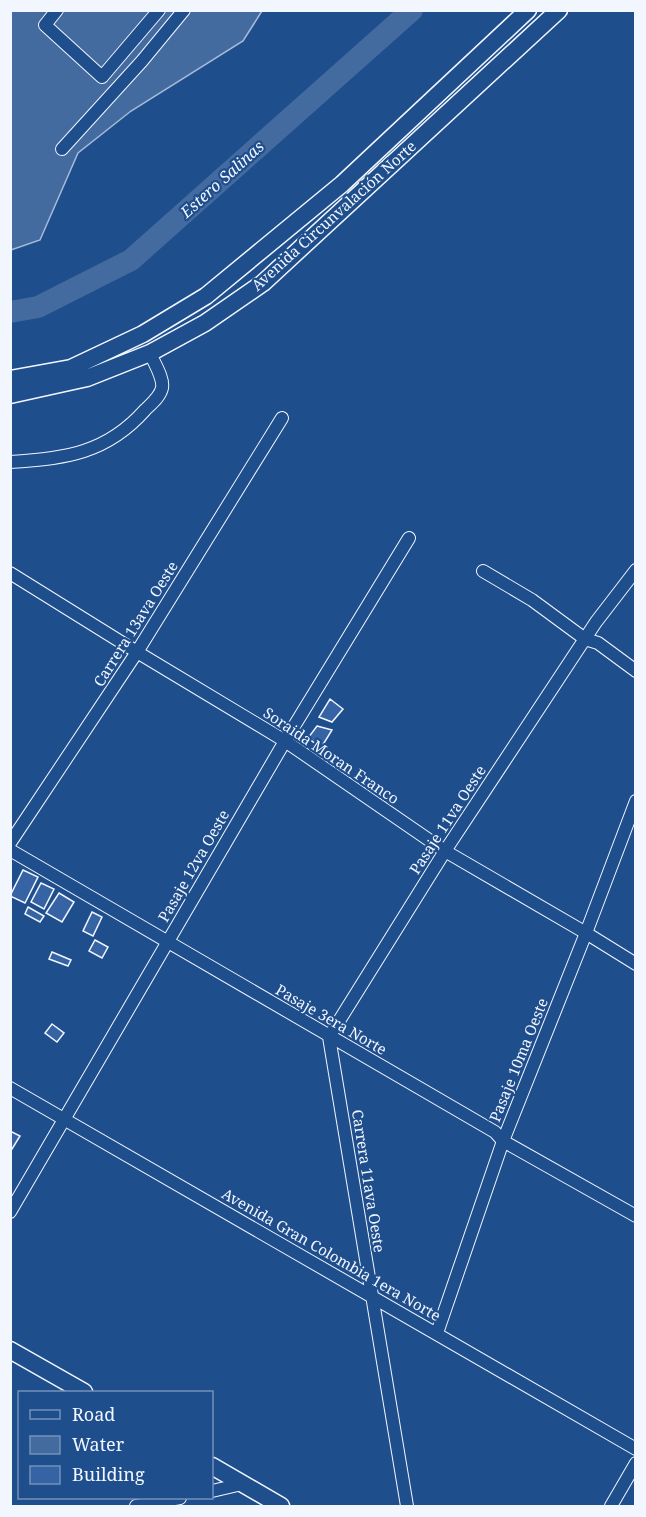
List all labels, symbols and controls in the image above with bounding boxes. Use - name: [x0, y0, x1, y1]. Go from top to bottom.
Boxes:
- water label: Estero Salinas: [175, 135, 269, 223]
- street label: Avenida Circunvalación Norte: [247, 136, 420, 295]
- street label: Carrera 13ava Oeste: [88, 557, 182, 690]
- street label: Soraida Moran Franco: [260, 702, 403, 808]
- street label: Pasaje 11va Oeste: [404, 761, 490, 878]
- street label: Pasaje 12va Oeste: [153, 806, 233, 925]
- street label: Pasaje 3era Norte: [272, 979, 391, 1059]
- street label: Pasaje 10ma Oeste: [484, 995, 552, 1124]
- street label: Carrera 11ava Oeste: [348, 1108, 390, 1254]
- street label: Avenida Gran Colombia 1era Norte: [218, 1183, 445, 1325]
- legend: [18, 1391, 213, 1499]
- text: Road: [72, 1402, 115, 1426]
- text: Water: [72, 1432, 125, 1456]
- text: Building: [72, 1462, 145, 1486]

